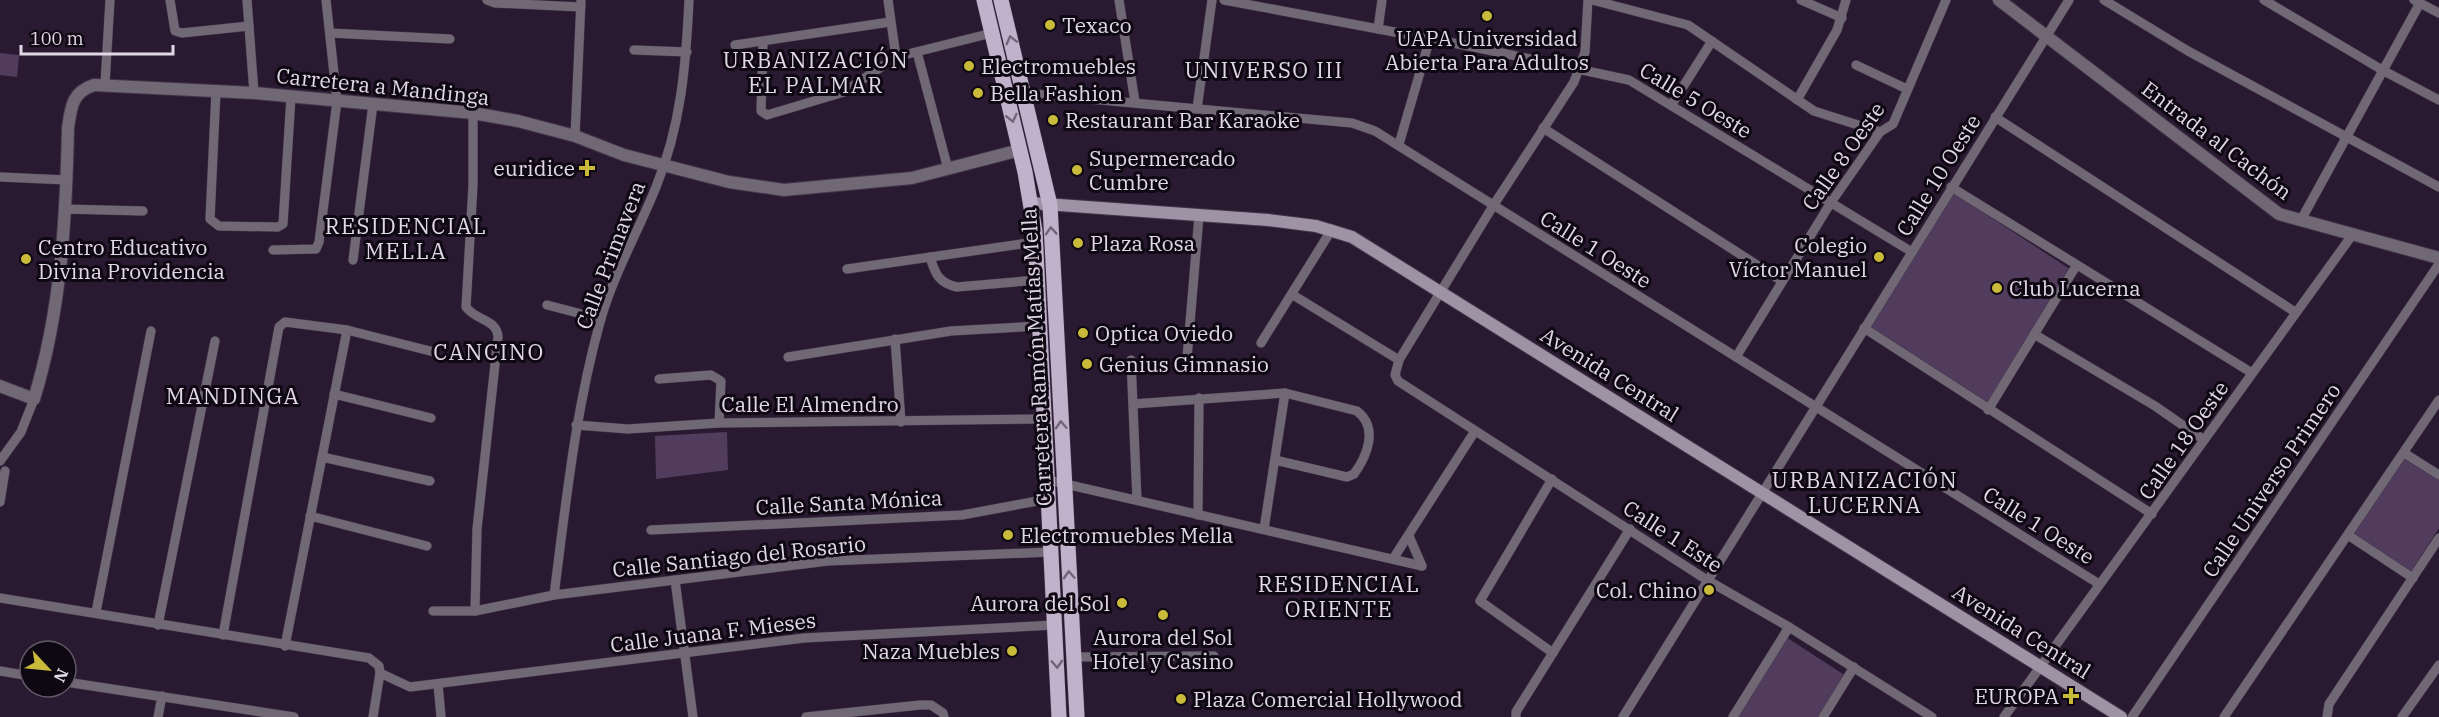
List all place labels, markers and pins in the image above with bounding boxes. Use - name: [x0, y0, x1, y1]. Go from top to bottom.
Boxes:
- marker: UAPA Universidad Abierta Para Adultos: [1480, 9, 1494, 23]
- place label: Texaco: [1062, 11, 1132, 39]
- marker: Texaco: [1043, 18, 1057, 32]
- place label: UAPA Universidad Abierta Para Adultos: [1385, 24, 1589, 76]
- place label: Electromuebles: [981, 52, 1136, 80]
- marker: Electromuebles: [962, 59, 976, 73]
- place label: Bella Fashion: [990, 79, 1123, 107]
- marker: Bella Fashion: [971, 86, 985, 100]
- place label: Restaurant Bar Karaoke: [1065, 106, 1300, 134]
- marker: Restaurant Bar Karaoke: [1046, 113, 1060, 127]
- place label: Supermercado Cumbre: [1089, 144, 1235, 196]
- place label: euridice: [494, 154, 575, 182]
- marker: euridice: [580, 161, 594, 175]
- marker: Supermercado Cumbre: [1070, 163, 1084, 177]
- place label: Plaza Rosa: [1090, 229, 1195, 257]
- place label: Colegio Víctor Manuel: [1729, 231, 1867, 283]
- place label: Centro Educativo Divina Providencia: [38, 233, 225, 285]
- marker: Plaza Rosa: [1071, 236, 1085, 250]
- marker: Colegio Víctor Manuel: [1872, 250, 1886, 264]
- marker: Centro Educativo Divina Providencia: [19, 252, 33, 266]
- place label: Club Lucerna: [2009, 274, 2141, 302]
- marker: Club Lucerna: [1990, 281, 2004, 295]
- place label: Optica Oviedo: [1095, 319, 1233, 347]
- marker: Optica Oviedo: [1076, 326, 1090, 340]
- place label: Genius Gimnasio: [1099, 350, 1269, 378]
- marker: Genius Gimnasio: [1080, 357, 1094, 371]
- place label: Electromuebles Mella: [1020, 521, 1234, 549]
- marker: Electromuebles Mella: [1001, 528, 1015, 542]
- place label: Col. Chino: [1596, 576, 1697, 604]
- marker: Col. Chino: [1702, 583, 1716, 597]
- place label: Aurora del Sol: [971, 589, 1110, 617]
- marker: Aurora del Sol: [1115, 596, 1129, 610]
- marker: Aurora del Sol Hotel y Casino: [1156, 608, 1170, 622]
- place label: Aurora del Sol Hotel y Casino: [1092, 623, 1234, 675]
- place label: Naza Muebles: [862, 637, 1000, 665]
- marker: Naza Muebles: [1005, 644, 1019, 658]
- place label: EUROPA: [1975, 682, 2060, 710]
- place label: Plaza Comercial Hollywood: [1193, 685, 1463, 713]
- marker: EUROPA: [2064, 689, 2078, 703]
- marker: Plaza Comercial Hollywood: [1174, 692, 1188, 706]

